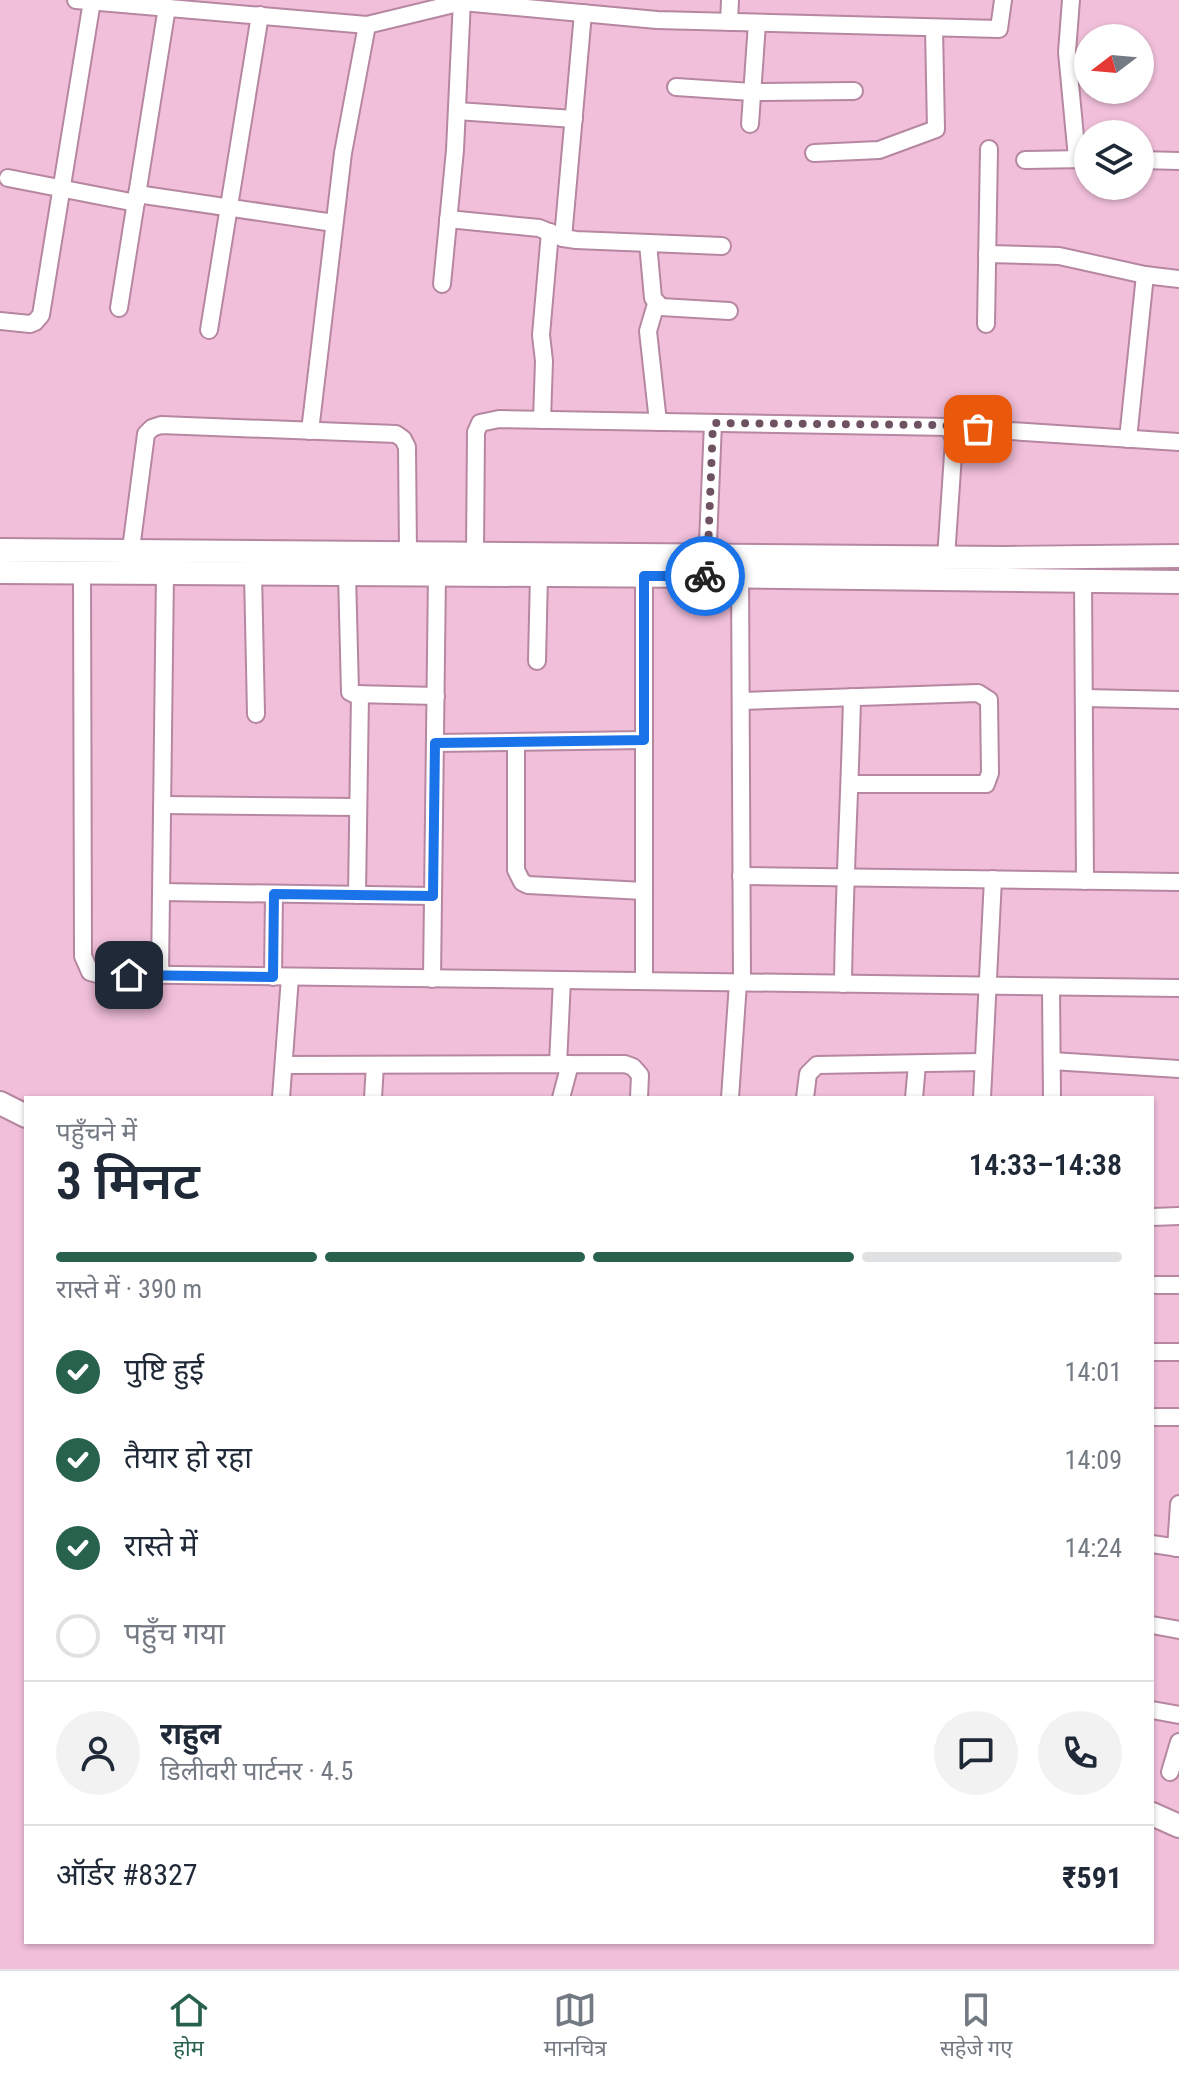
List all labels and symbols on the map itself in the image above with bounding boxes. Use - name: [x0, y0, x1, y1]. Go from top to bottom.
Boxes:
- north arrow: [1074, 24, 1154, 104]
- pin: [944, 395, 1012, 463]
- courier: [665, 536, 745, 616]
- pin: [95, 941, 163, 1009]

